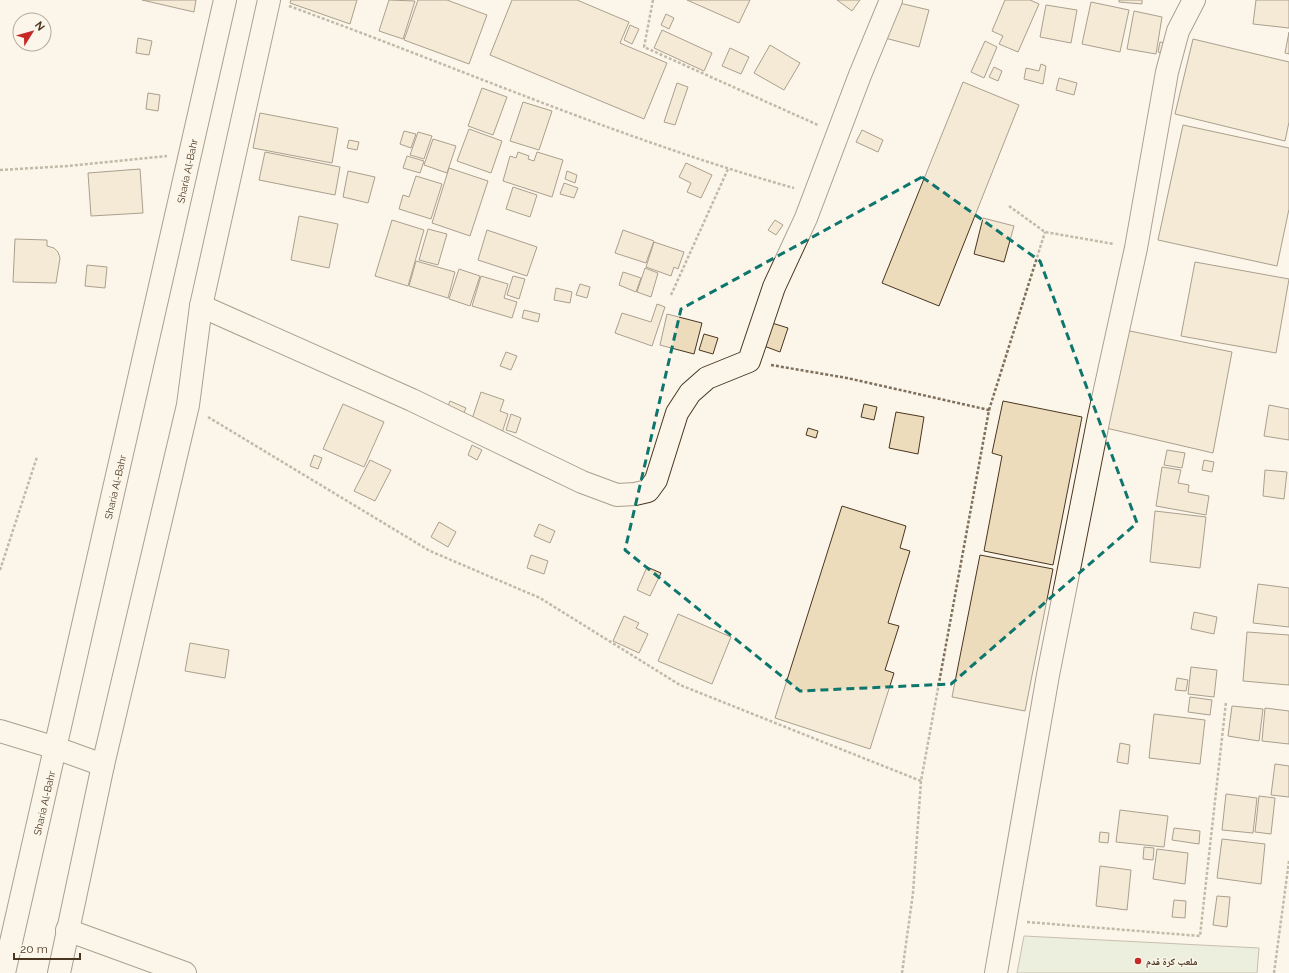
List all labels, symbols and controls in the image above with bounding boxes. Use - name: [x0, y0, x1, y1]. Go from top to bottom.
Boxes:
- north arrow: [12, 12, 52, 52]
- text: N: [32, 19, 47, 34]
- street label: Sharia Al-Bahr: [175, 137, 200, 204]
- street label: Sharia Al-Bahr: [103, 453, 128, 520]
- street label: Sharia Al-Bahr: [32, 769, 57, 836]
- scale bar: [14, 935, 80, 961]
- text: 20 m: [20, 942, 48, 956]
- marker: ملعب كرة قدم: [1133, 956, 1143, 966]
- place label: ملعب كرة قدم: [1146, 956, 1198, 968]

